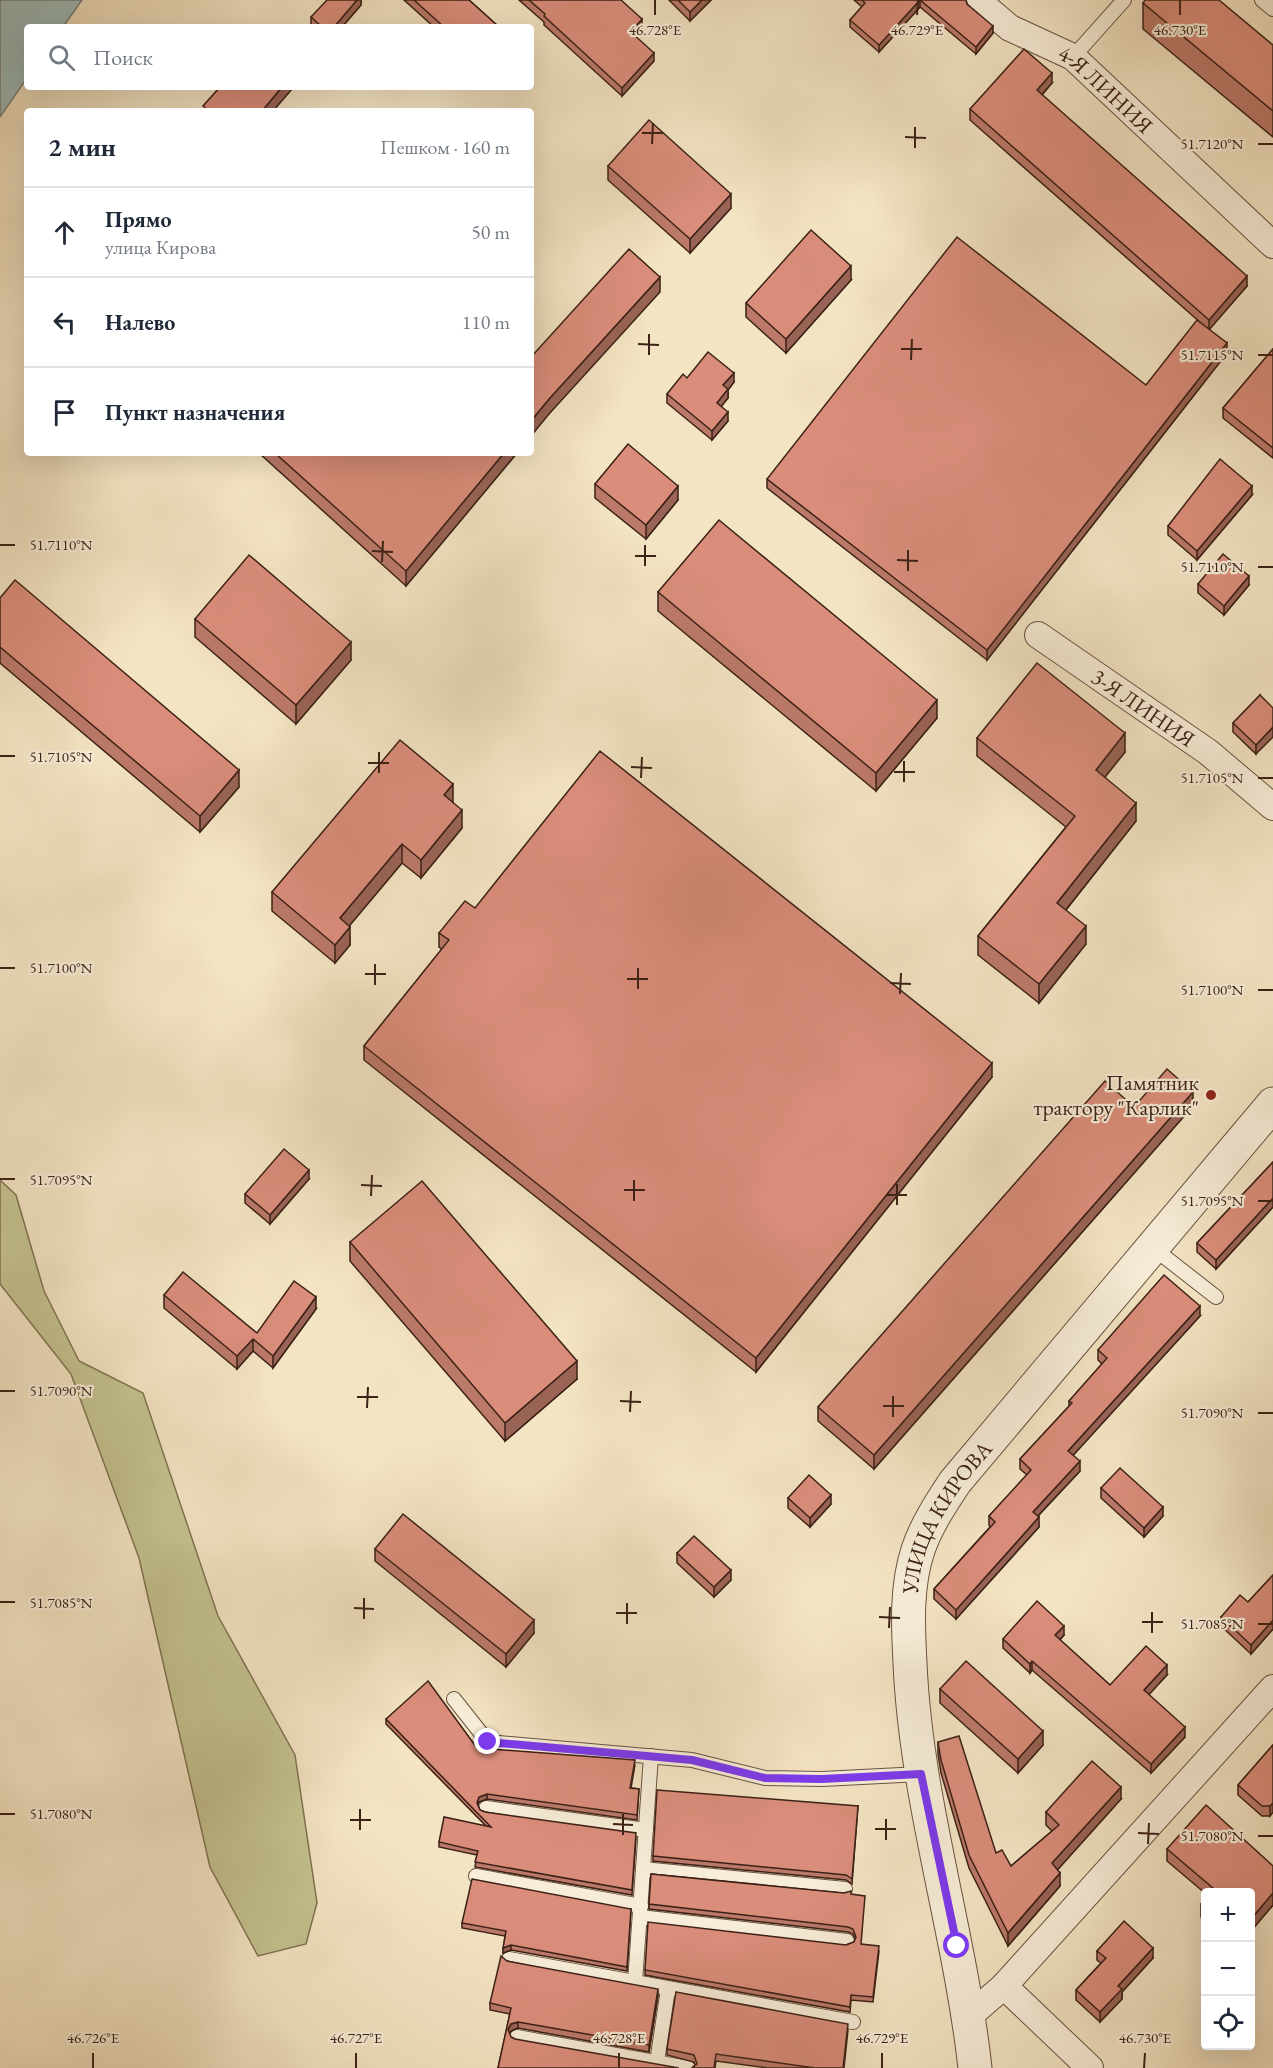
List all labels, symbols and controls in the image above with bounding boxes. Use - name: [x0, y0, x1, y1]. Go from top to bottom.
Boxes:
- text: 46.728°E: [629, 20, 682, 39]
- text: 46.729°E: [891, 20, 944, 39]
- text: 46.730°E: [1154, 20, 1207, 39]
- search box: [24, 24, 534, 90]
- street label: 4-Я ЛИНИЯ: [1054, 38, 1159, 140]
- icon: search: [45, 41, 78, 74]
- text: Поиск: [93, 43, 153, 72]
- text: 2 мин: [48, 130, 116, 164]
- text: Пешком · 160 m: [380, 134, 510, 160]
- text: 51.7120°N: [1181, 134, 1244, 153]
- text: Прямо: [105, 205, 172, 234]
- icon: ahead: [48, 216, 81, 249]
- text: 50 m: [471, 219, 510, 245]
- text: улица Кирова: [105, 234, 216, 260]
- icon: left: [48, 306, 81, 339]
- text: Налево: [105, 308, 175, 337]
- text: 110 m: [462, 309, 510, 335]
- text: 51.7115°N: [1181, 345, 1244, 364]
- icon: arrive: [48, 396, 81, 429]
- text: Пункт назначения: [105, 398, 285, 427]
- text: 51.7110°N: [30, 535, 93, 554]
- text: 51.7110°N: [1181, 557, 1244, 576]
- street label: 3-Я ЛИНИЯ: [1086, 662, 1201, 754]
- text: 51.7105°N: [30, 747, 93, 766]
- text: 51.7105°N: [1181, 768, 1244, 787]
- text: 51.7100°N: [30, 958, 93, 977]
- text: 51.7100°N: [1181, 980, 1244, 999]
- place label: Памятник трактору "Карлик": [1033, 1068, 1199, 1122]
- marker: Памятник трактору "Карлик": [1204, 1088, 1218, 1102]
- text: 51.7095°N: [30, 1170, 93, 1189]
- text: 51.7095°N: [1181, 1191, 1244, 1210]
- text: 51.7090°N: [30, 1381, 93, 1400]
- text: 51.7090°N: [1181, 1403, 1244, 1422]
- street label: УЛИЦА КИРОВА: [895, 1434, 999, 1596]
- text: 51.7085°N: [30, 1593, 93, 1612]
- text: 51.7085°N: [1181, 1614, 1244, 1633]
- route end: [474, 1728, 500, 1754]
- text: 51.7080°N: [30, 1804, 93, 1823]
- text: 51.7080°N: [1181, 1826, 1244, 1845]
- map controls: [1201, 1888, 1255, 2050]
- button: +: [1201, 1888, 1255, 1942]
- route start: [943, 1932, 969, 1958]
- button: −: [1201, 1942, 1255, 1996]
- button: locate: [1201, 1996, 1255, 2050]
- text: 46.726°E: [67, 2028, 120, 2047]
- text: 46.727°E: [330, 2028, 383, 2047]
- text: 46.728°E: [593, 2028, 646, 2047]
- text: 46.729°E: [856, 2028, 909, 2047]
- text: 46.730°E: [1119, 2028, 1172, 2047]

